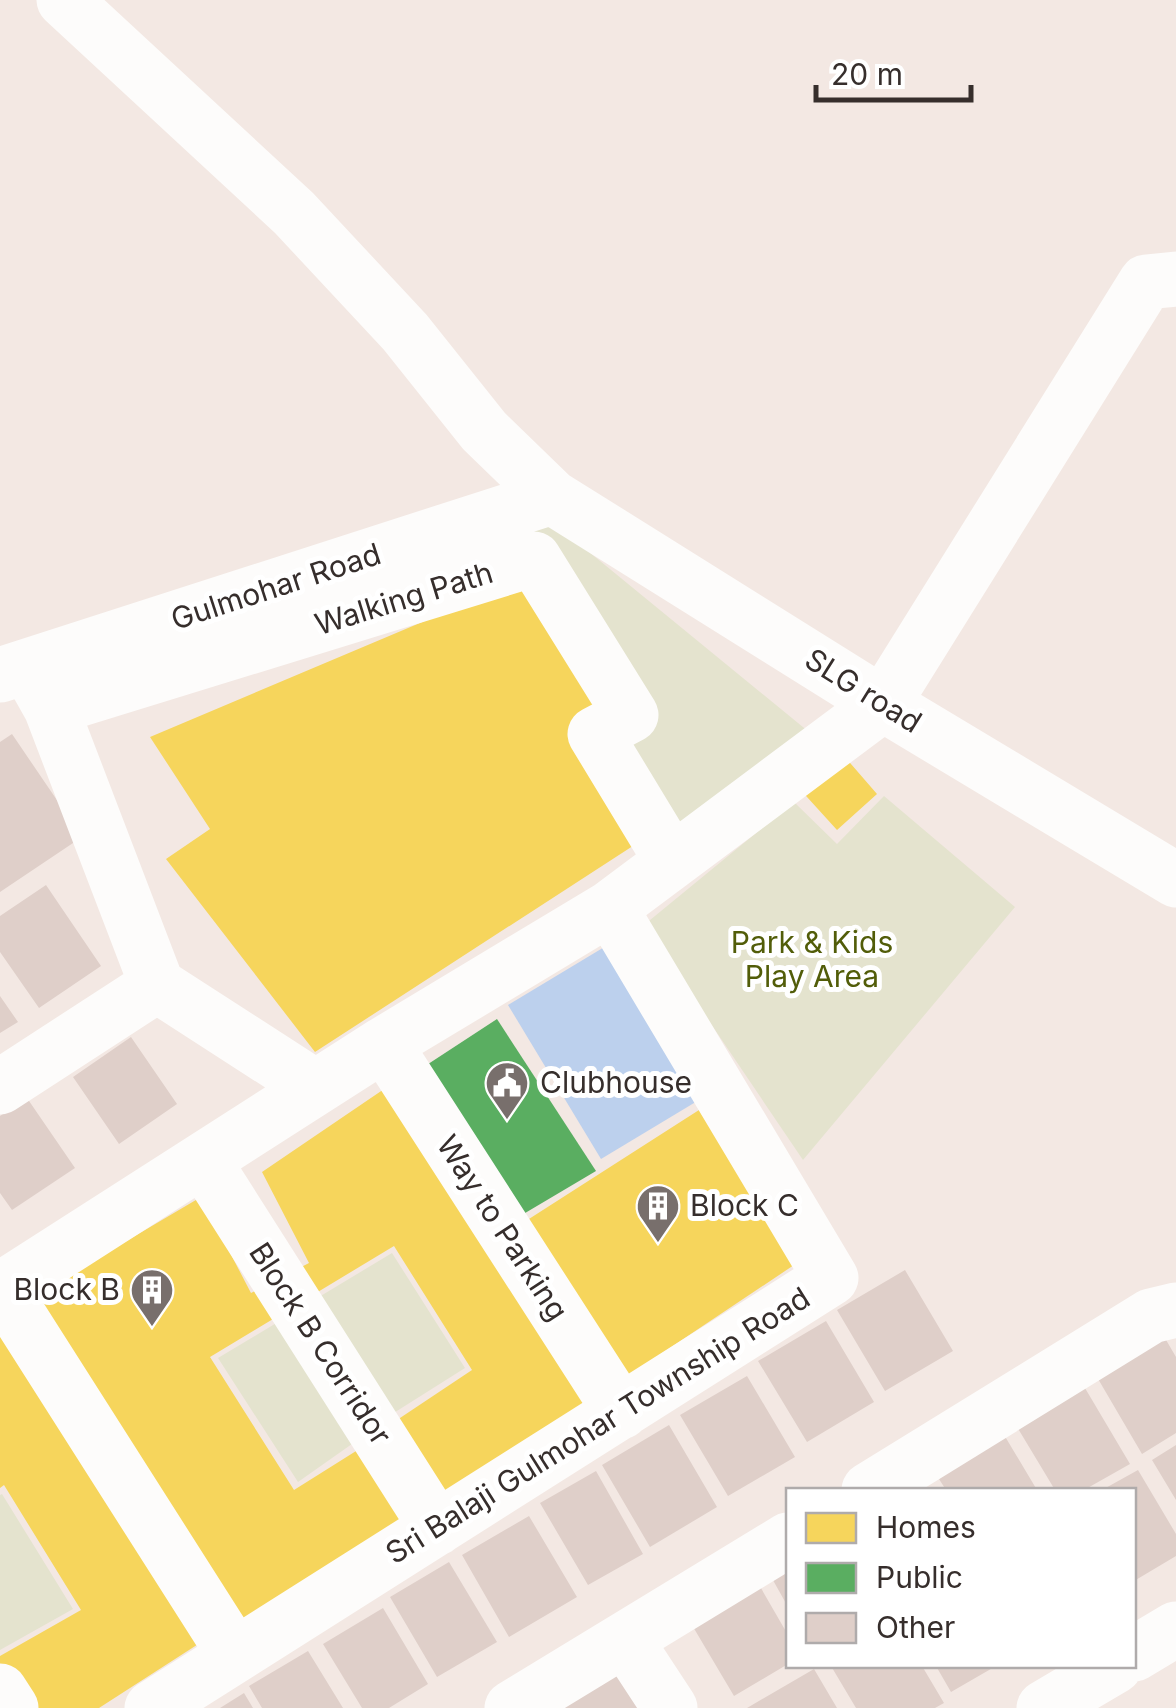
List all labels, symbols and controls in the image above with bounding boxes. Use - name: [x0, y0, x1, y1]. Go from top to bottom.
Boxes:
- scale bar: [816, 40, 971, 102]
- text: 20 m: [831, 56, 903, 92]
- street label: Gulmohar Road: [166, 535, 385, 637]
- street label: Walking Path: [310, 554, 497, 642]
- street label: SLG road: [799, 640, 928, 740]
- park label: Park & Kids Play Area: [731, 924, 893, 994]
- public building icon: Clubhouse: [484, 1060, 530, 1121]
- place label: Clubhouse: [540, 1064, 692, 1100]
- street label: Way to Parking: [430, 1128, 576, 1327]
- building icon: Block C: [635, 1183, 681, 1244]
- place label: Block C: [690, 1187, 799, 1223]
- street label: Block B Corridor: [242, 1236, 399, 1451]
- building icon: Block B: [129, 1267, 175, 1328]
- place label: Block B: [13, 1271, 120, 1307]
- street label: Sri Balaji Gulmohar Township Road: [379, 1279, 816, 1571]
- legend: [786, 1488, 1136, 1668]
- text: Homes: [876, 1509, 976, 1545]
- text: Public: [876, 1559, 963, 1595]
- text: Other: [876, 1609, 955, 1645]

